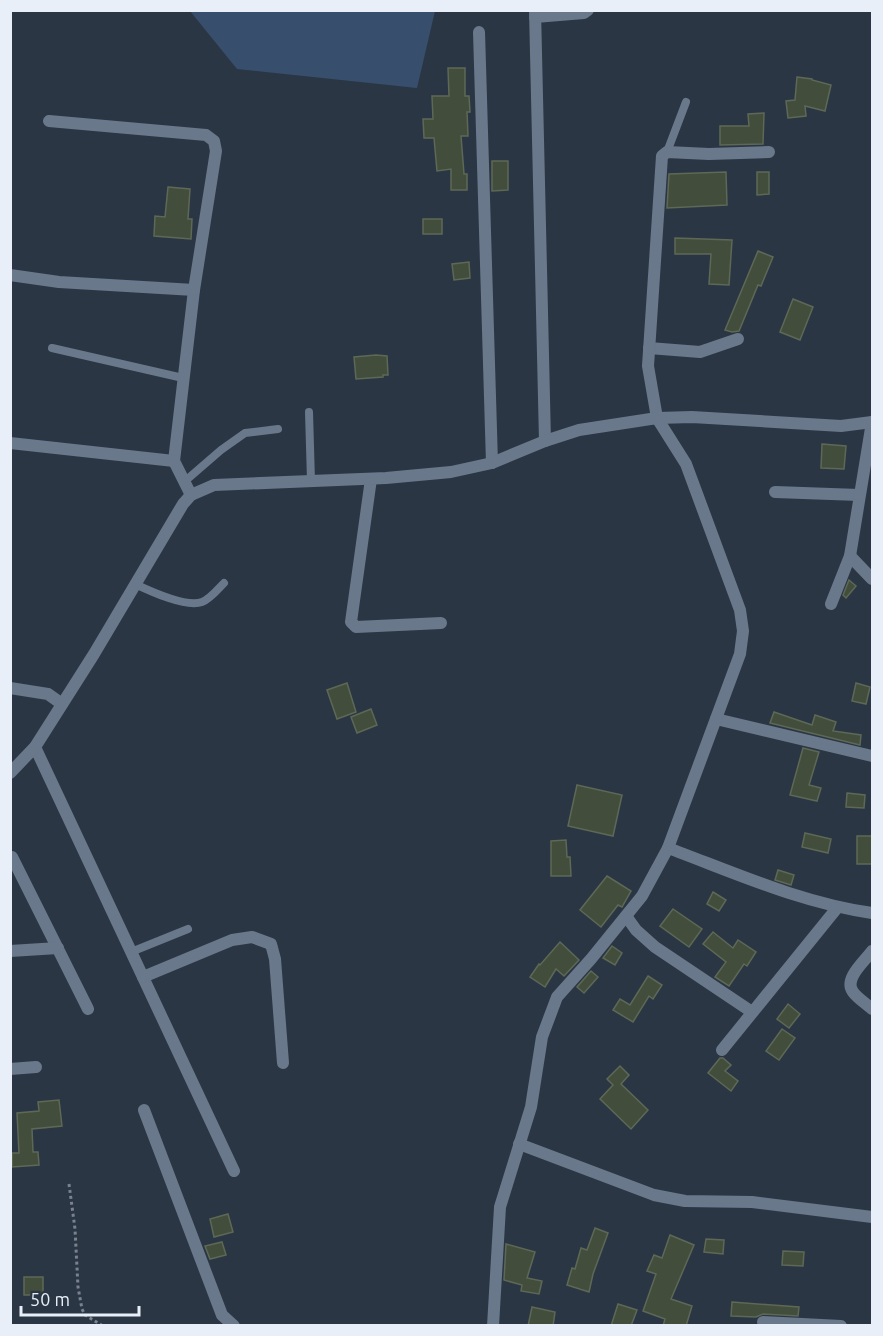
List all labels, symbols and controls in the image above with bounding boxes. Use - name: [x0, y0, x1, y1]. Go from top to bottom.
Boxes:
- scale bar: [21, 1279, 140, 1317]
- text: 50 m: [30, 1289, 70, 1309]

